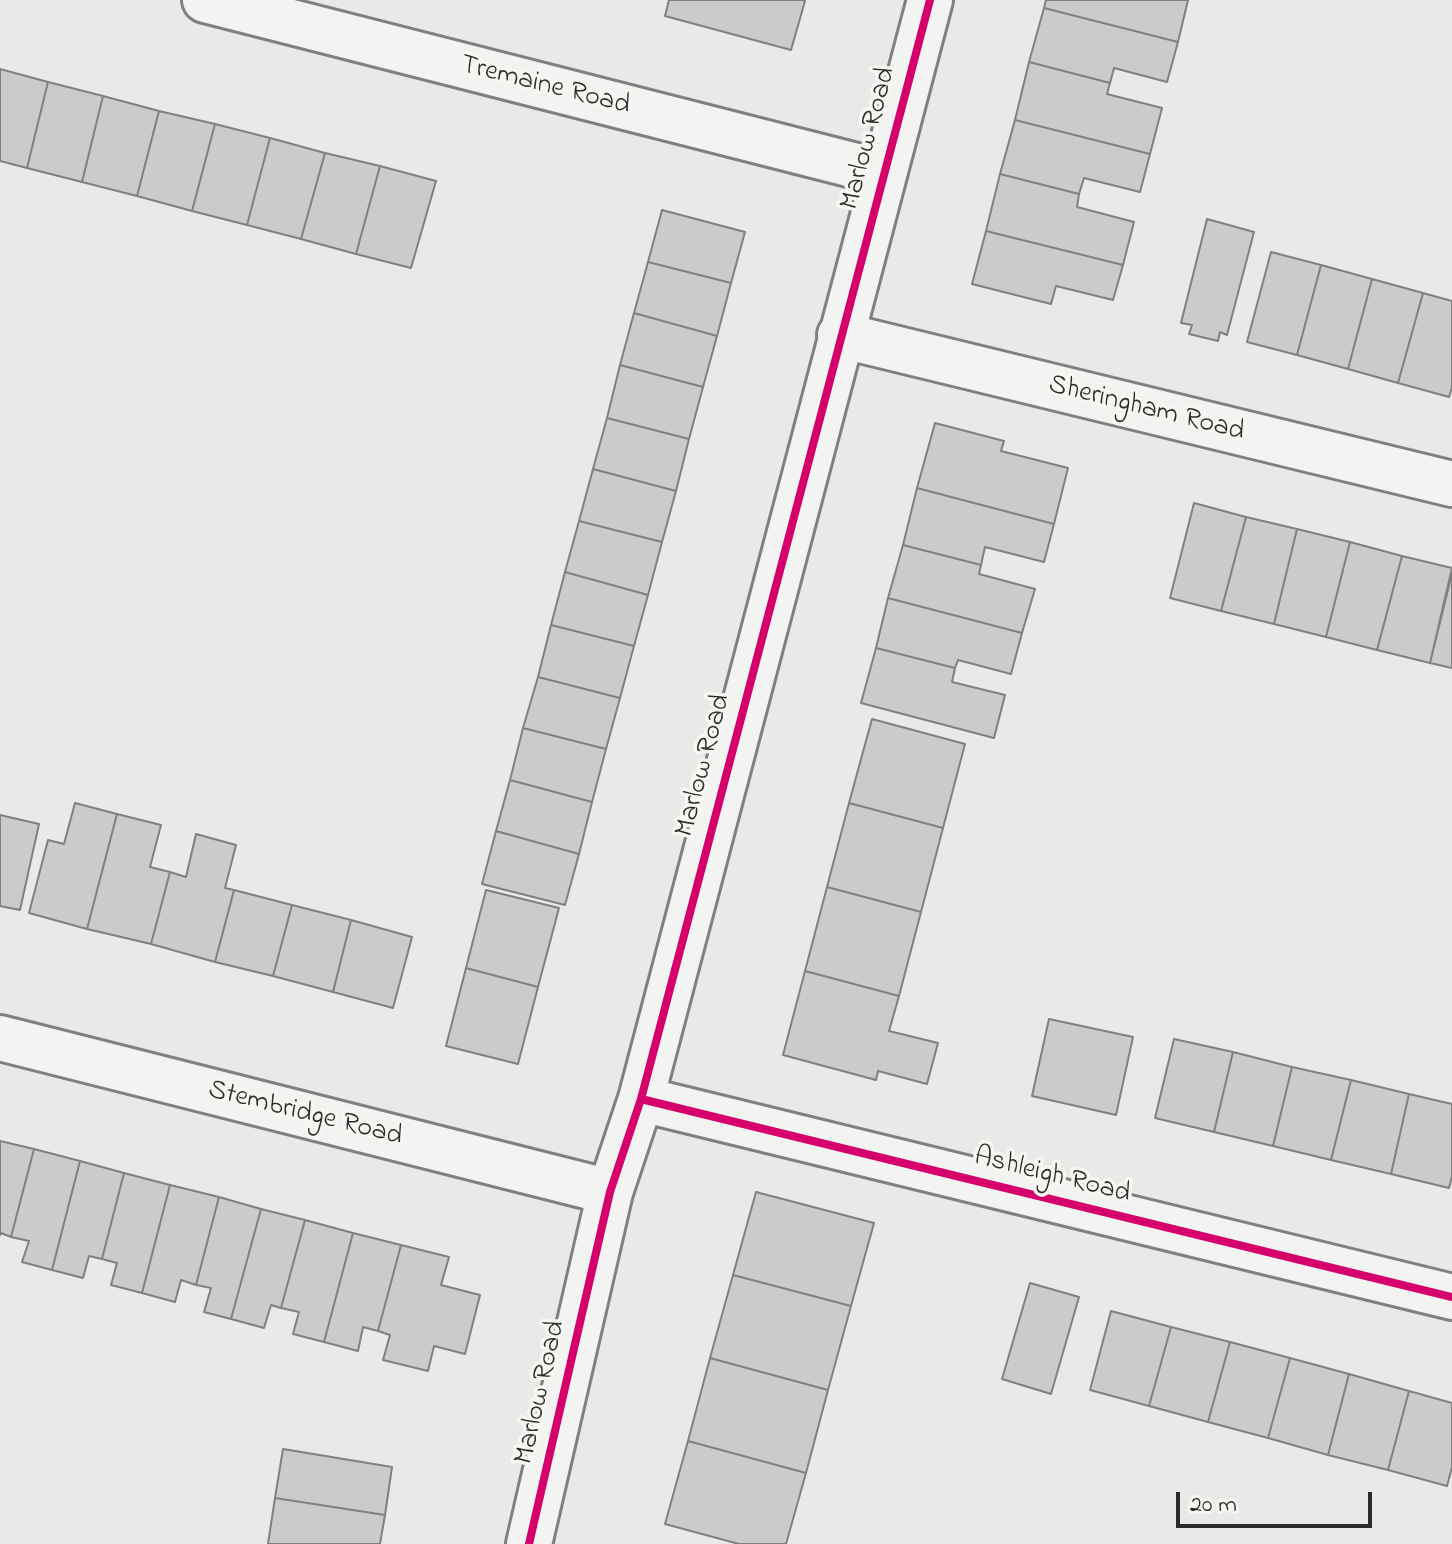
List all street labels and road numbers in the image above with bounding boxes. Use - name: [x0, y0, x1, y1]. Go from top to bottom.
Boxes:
- street label: Tremaine Road: [457, 50, 633, 124]
- street label: Marlow Road: [835, 64, 905, 214]
- street label: Sheringham Road: [1044, 369, 1248, 451]
- street label: Marlow Road: [670, 691, 740, 841]
- street label: Stembridge Road: [204, 1075, 406, 1155]
- street label: Ashleigh Road: [970, 1141, 1134, 1213]
- street label: Marlow Road: [509, 1318, 575, 1468]

